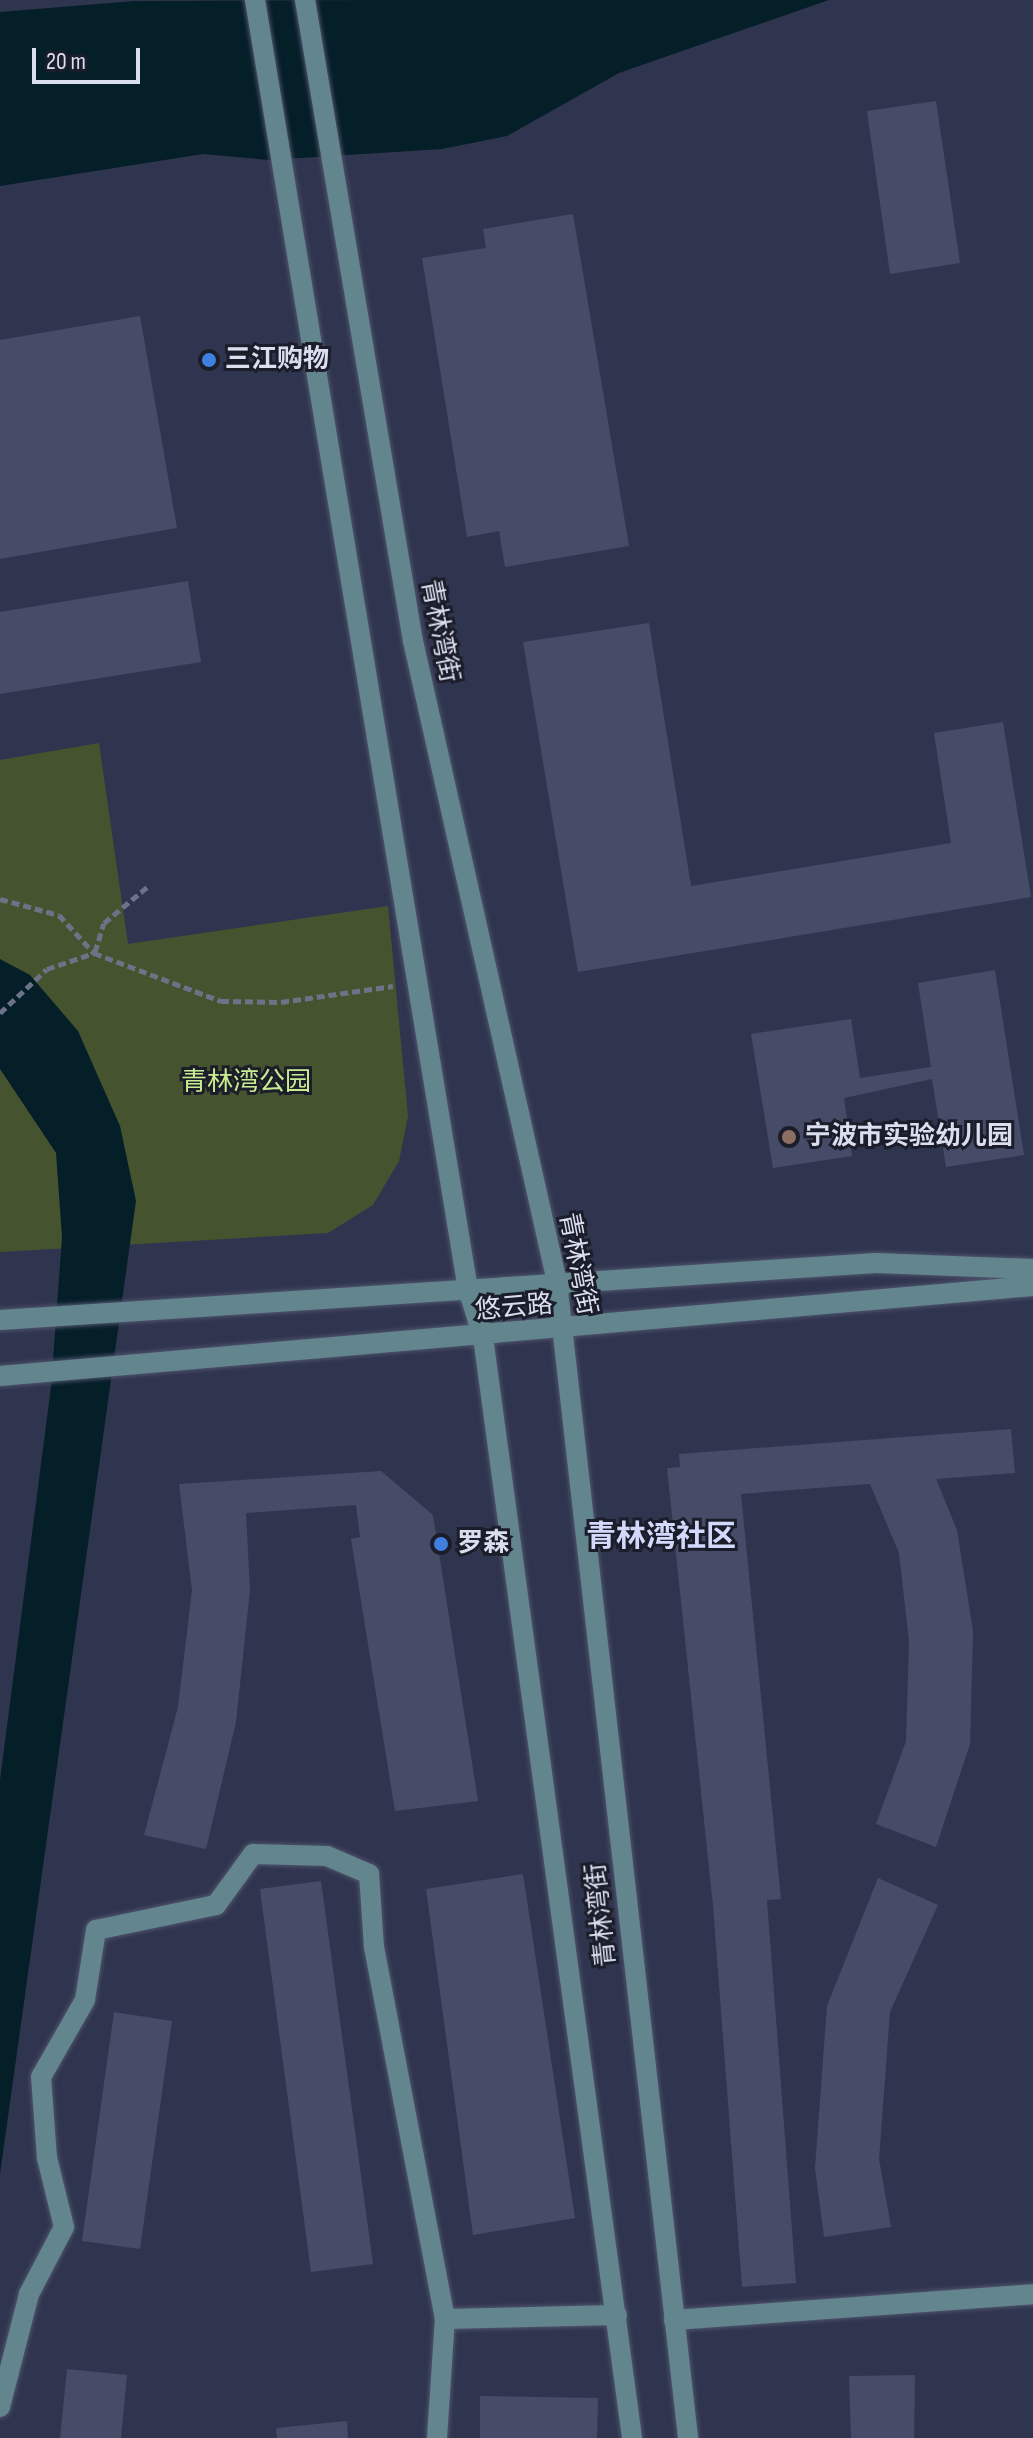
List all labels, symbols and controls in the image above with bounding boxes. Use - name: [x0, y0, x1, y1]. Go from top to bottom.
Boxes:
- scale bar: [36, 32, 144, 82]
- text: 20 m: [46, 47, 86, 76]
- place label: 三江购物: [225, 344, 329, 376]
- marker: 三江购物: [200, 351, 218, 369]
- street label: 青林湾街: [414, 577, 464, 685]
- park label: 青林湾公园: [181, 1067, 311, 1099]
- place label: 宁波市实验幼儿园: [805, 1121, 1013, 1153]
- marker: 宁波市实验幼儿园: [780, 1128, 798, 1146]
- street label: 青林湾街: [552, 1210, 602, 1318]
- street label: 悠云路: [474, 1289, 554, 1327]
- district label: 青林湾社区: [586, 1519, 736, 1555]
- place label: 罗森: [457, 1528, 509, 1560]
- marker: 罗森: [432, 1535, 450, 1553]
- street label: 青林湾街: [581, 1862, 623, 1968]

